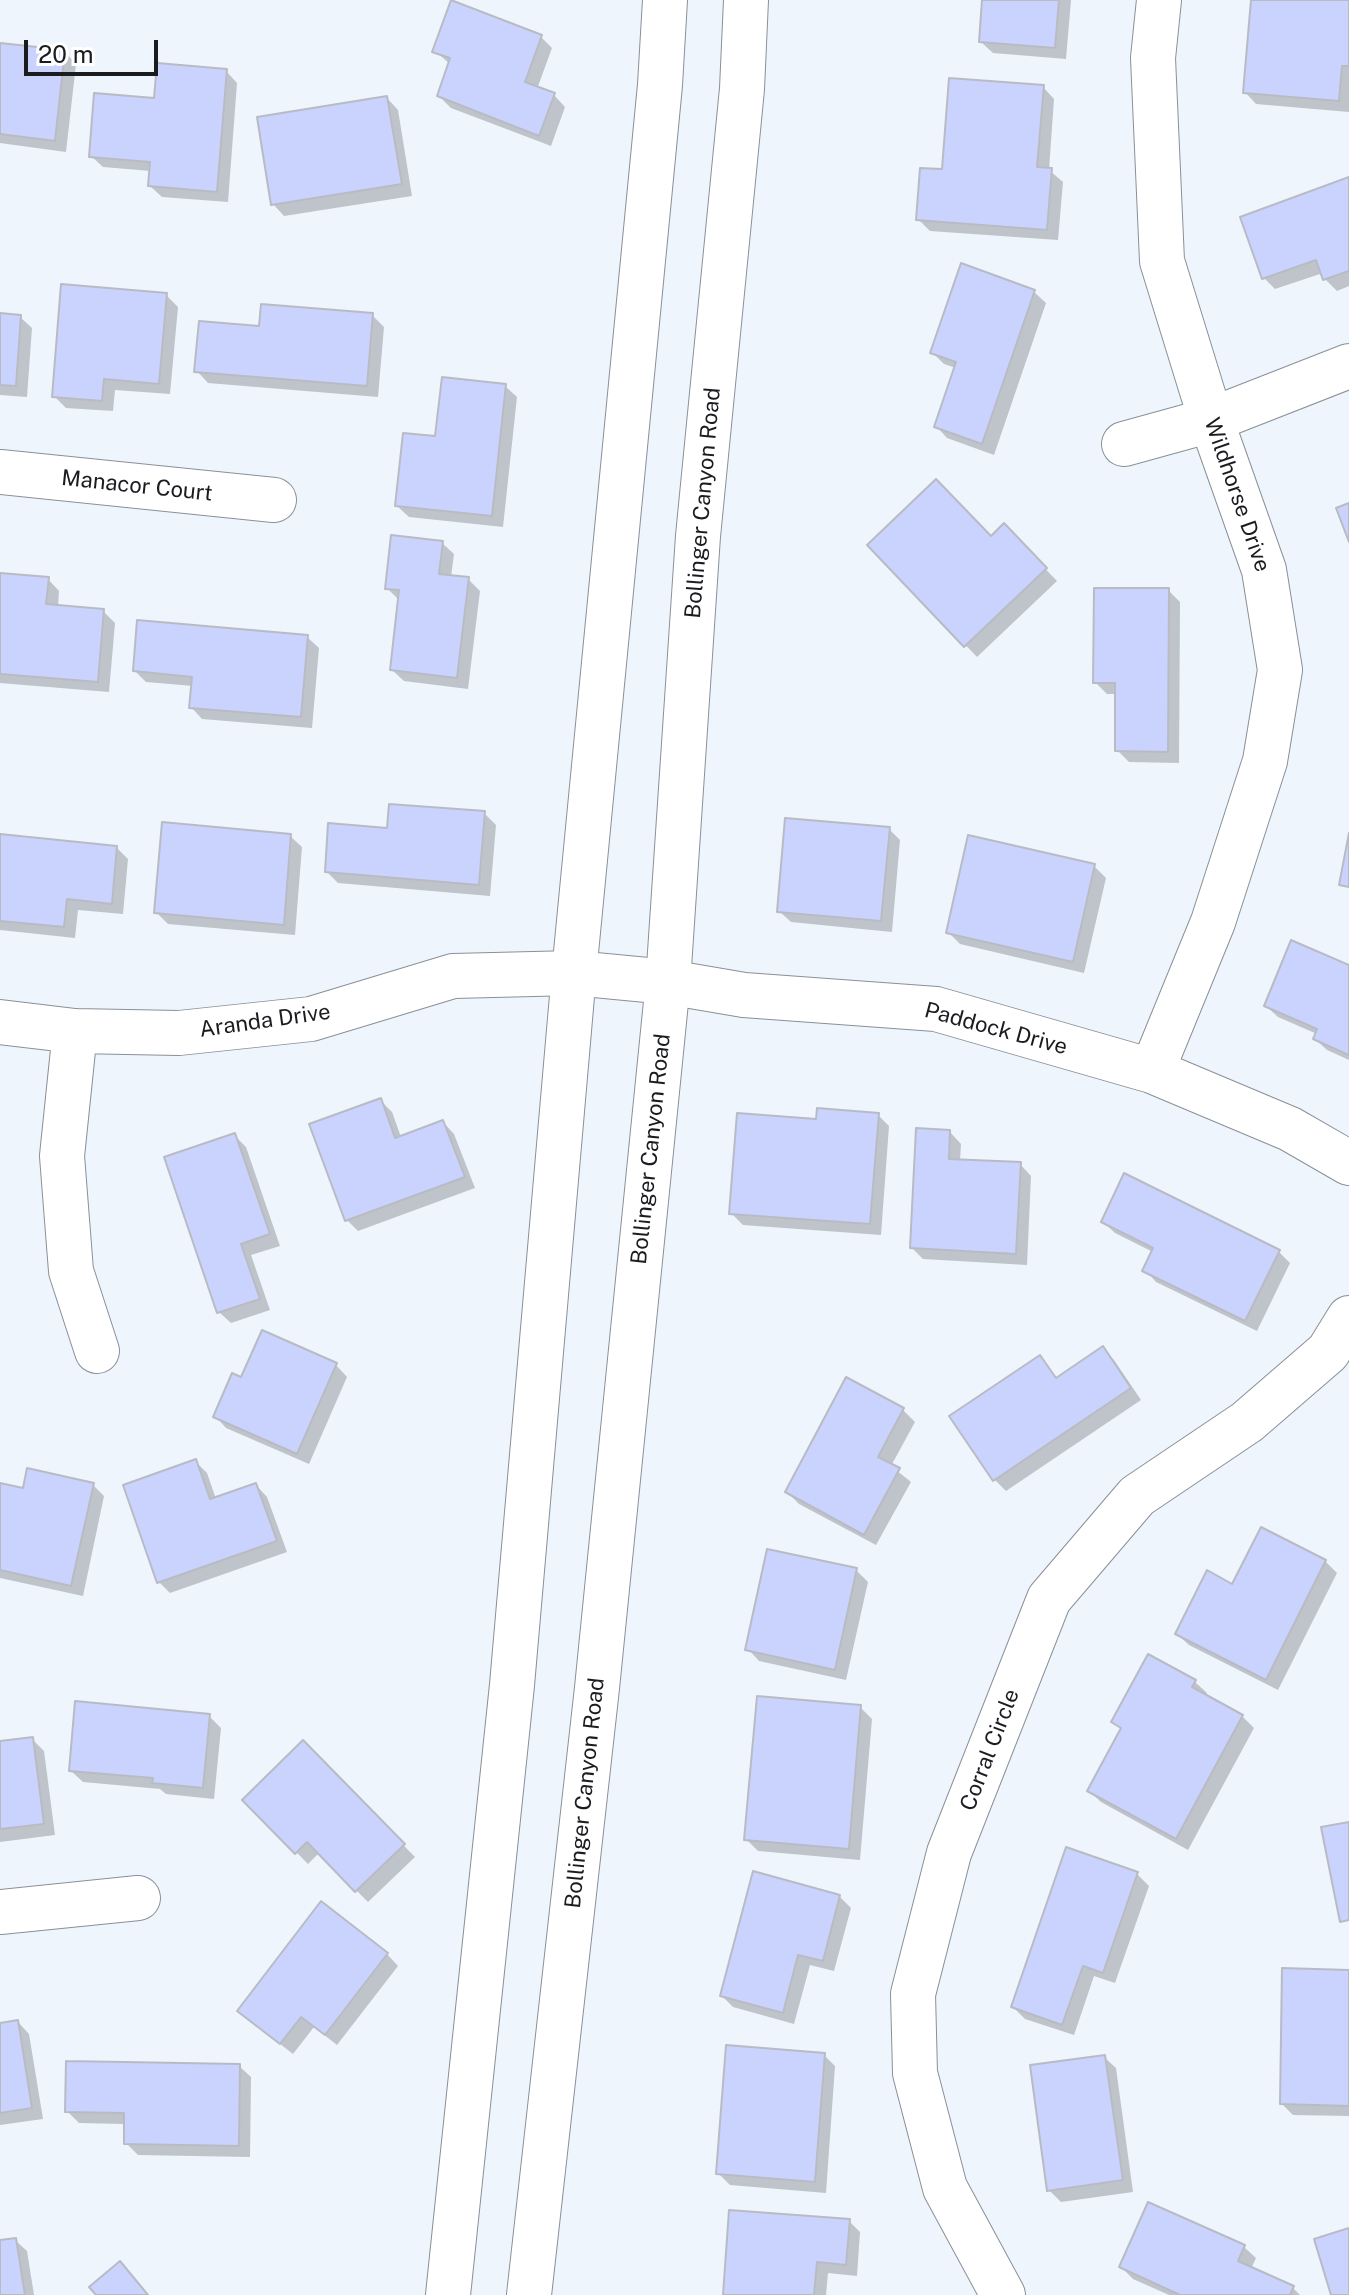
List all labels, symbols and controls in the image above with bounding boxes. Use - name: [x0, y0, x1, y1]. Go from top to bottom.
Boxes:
- scale bar: [28, 24, 162, 74]
- text: 20 m: [38, 40, 94, 68]
- street label: Bollinger Canyon Road: [680, 386, 726, 620]
- street label: Wildhorse Drive: [1198, 415, 1276, 575]
- street label: Manacor Court: [60, 465, 214, 507]
- street label: Paddock Drive: [922, 997, 1070, 1061]
- street label: Aranda Drive: [198, 999, 332, 1043]
- street label: Bollinger Canyon Road: [626, 1032, 676, 1266]
- street label: Bollinger Canyon Road: [560, 1676, 610, 1910]
- street label: Corral Circle: [955, 1685, 1025, 1815]

